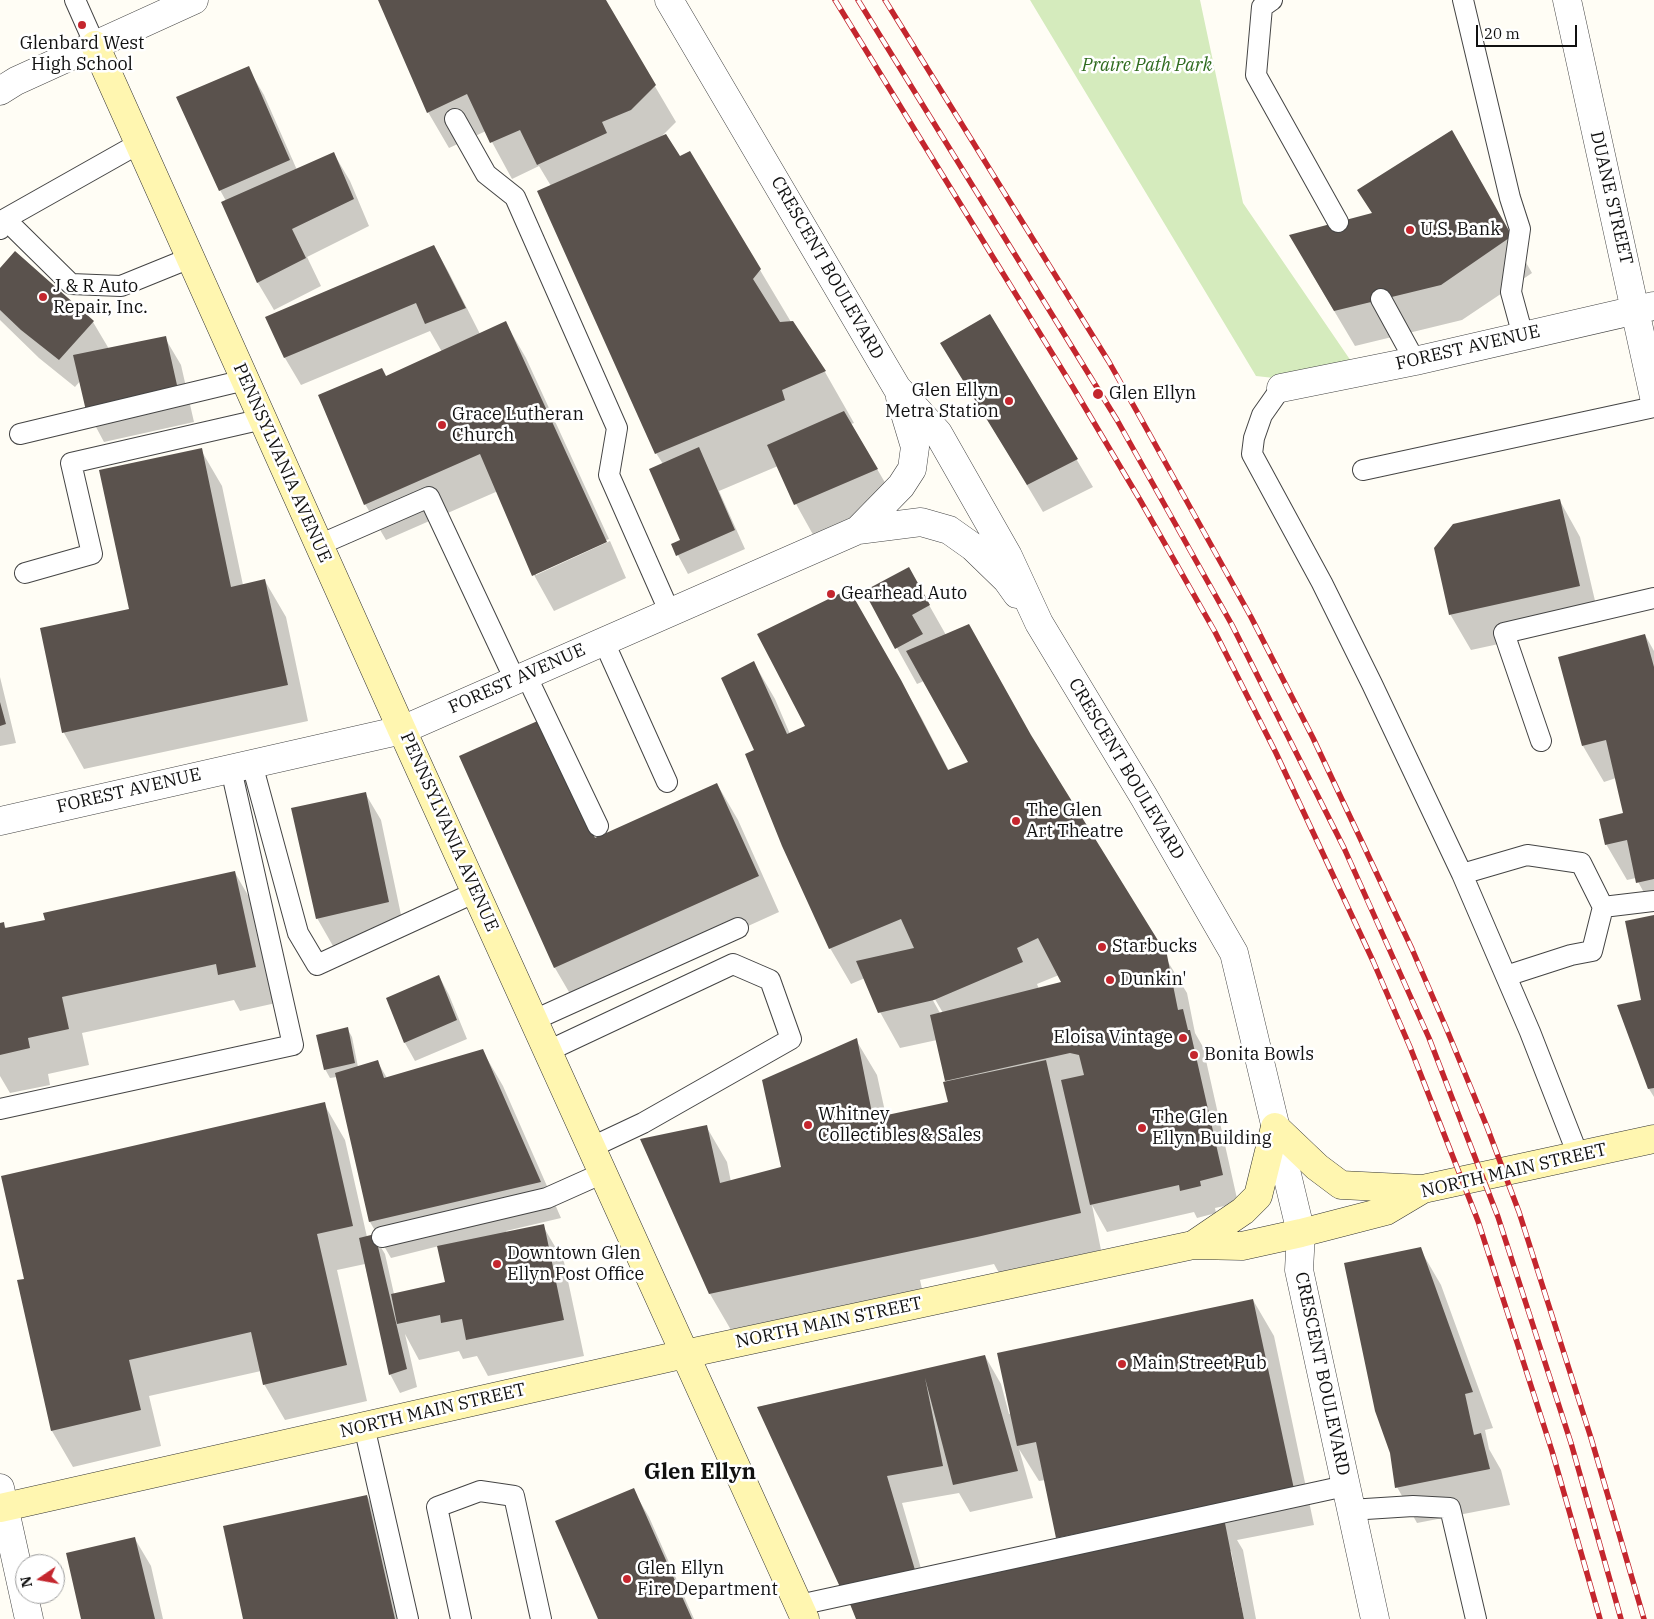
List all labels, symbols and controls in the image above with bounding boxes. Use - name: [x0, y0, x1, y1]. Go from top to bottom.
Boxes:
- scale bar: [1479, 15, 1580, 47]
- marker: Glenbard West High School: [76, 19, 88, 31]
- text: 20 m: [1484, 24, 1520, 43]
- place label: Glenbard West High School: [20, 33, 144, 76]
- park label: Praire Path Park: [1082, 55, 1212, 77]
- street label: DUANE STREET: [1585, 129, 1637, 267]
- street label: CRESCENT BOULEVARD: [766, 173, 888, 363]
- place label: U.S. Bank: [1420, 219, 1501, 241]
- marker: U.S. Bank: [1404, 224, 1416, 236]
- place label: J & R Auto Repair, Inc.: [53, 276, 148, 318]
- marker: J & R Auto Repair, Inc.: [37, 291, 49, 303]
- street label: FOREST AVENUE: [1394, 321, 1542, 375]
- street label: PENNSYLVANIA AVENUE: [228, 360, 336, 566]
- place label: Glen Ellyn Metra Station: [885, 380, 999, 422]
- place label: Glen Ellyn: [1109, 383, 1196, 405]
- marker: Glen Ellyn: [1091, 387, 1105, 401]
- marker: Glen Ellyn Metra Station: [1003, 395, 1015, 407]
- place label: Grace Lutheran Church: [452, 404, 584, 446]
- marker: Grace Lutheran Church: [436, 419, 448, 431]
- place label: Gearhead Auto: [841, 583, 967, 605]
- marker: Gearhead Auto: [825, 588, 837, 600]
- street label: FOREST AVENUE: [445, 639, 589, 719]
- street label: CRESCENT BOULEVARD: [1063, 675, 1189, 863]
- street label: PENNSYLVANIA AVENUE: [395, 729, 503, 935]
- street label: FOREST AVENUE: [55, 764, 203, 818]
- place label: The Glen Art Theatre: [1026, 800, 1123, 842]
- marker: The Glen Art Theatre: [1010, 815, 1022, 827]
- place label: Starbucks: [1112, 936, 1197, 958]
- marker: Starbucks: [1096, 941, 1108, 953]
- place label: Dunkin': [1120, 969, 1187, 991]
- marker: Dunkin': [1104, 974, 1116, 986]
- place label: Eloisa Vintage: [1053, 1027, 1173, 1049]
- marker: Eloisa Vintage: [1177, 1032, 1189, 1044]
- place label: Bonita Bowls: [1204, 1044, 1314, 1066]
- marker: Bonita Bowls: [1188, 1049, 1200, 1061]
- place label: Whitney Collectibles & Sales: [818, 1104, 981, 1146]
- place label: The Glen Ellyn Building: [1152, 1107, 1272, 1150]
- marker: Whitney Collectibles & Sales: [802, 1119, 814, 1131]
- marker: The Glen Ellyn Building: [1136, 1122, 1148, 1134]
- street label: NORTH MAIN STREET: [1419, 1139, 1609, 1203]
- place label: Downtown Glen Ellyn Post Office: [507, 1243, 644, 1286]
- marker: Downtown Glen Ellyn Post Office: [491, 1258, 503, 1270]
- street label: CRESCENT BOULEVARD: [1290, 1270, 1354, 1478]
- street label: NORTH MAIN STREET: [734, 1293, 924, 1353]
- place label: Main Street Pub: [1132, 1353, 1267, 1375]
- marker: Main Street Pub: [1116, 1358, 1128, 1370]
- street label: NORTH MAIN STREET: [338, 1379, 528, 1443]
- district label: Glen Ellyn: [644, 1460, 756, 1486]
- north arrow: [15, 1554, 65, 1604]
- place label: Glen Ellyn Fire Department: [637, 1558, 778, 1600]
- marker: Glen Ellyn Fire Department: [621, 1573, 633, 1585]
- text: N: [16, 1575, 36, 1589]

